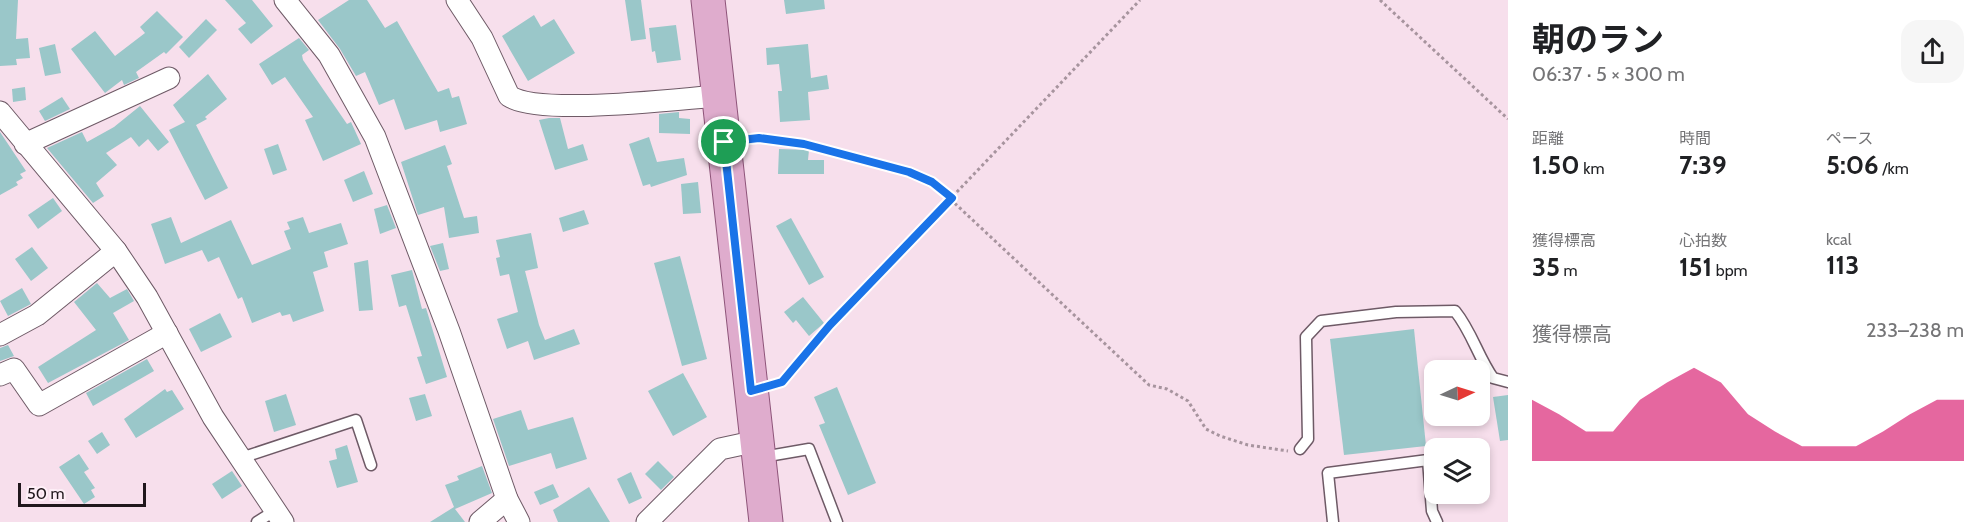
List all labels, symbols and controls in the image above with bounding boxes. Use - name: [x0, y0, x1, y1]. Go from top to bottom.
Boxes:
- text: 朝のラン: [1532, 19, 1664, 59]
- button: share: [1901, 20, 1964, 83]
- text: 06:37 · 5 × 300 m: [1532, 62, 1685, 86]
- pin: [698, 116, 749, 167]
- icon: arrive: [707, 125, 740, 158]
- text: 距離: [1532, 129, 1564, 148]
- text: 時間: [1679, 129, 1711, 148]
- text: ペース: [1826, 129, 1873, 148]
- text: 1.50: [1532, 149, 1580, 181]
- text: 7:39: [1679, 149, 1727, 181]
- text: 5:06: [1826, 149, 1879, 181]
- text: km: [1580, 159, 1605, 178]
- text: /km: [1879, 159, 1909, 178]
- text: kcal: [1826, 230, 1852, 249]
- text: 獲得標高: [1532, 231, 1596, 250]
- text: 心拍数: [1679, 231, 1727, 250]
- text: 113: [1826, 249, 1859, 281]
- text: 35: [1532, 251, 1560, 283]
- text: 151: [1679, 251, 1712, 283]
- text: m: [1560, 261, 1578, 280]
- text: bpm: [1712, 261, 1748, 280]
- text: 233–238 m: [1866, 318, 1964, 342]
- text: 獲得標高: [1532, 322, 1612, 346]
- north arrow: [1424, 360, 1490, 426]
- map controls: [1424, 360, 1490, 504]
- button: layers: [1424, 438, 1490, 504]
- scale bar: [18, 480, 146, 508]
- text: 50 m: [27, 484, 64, 503]

